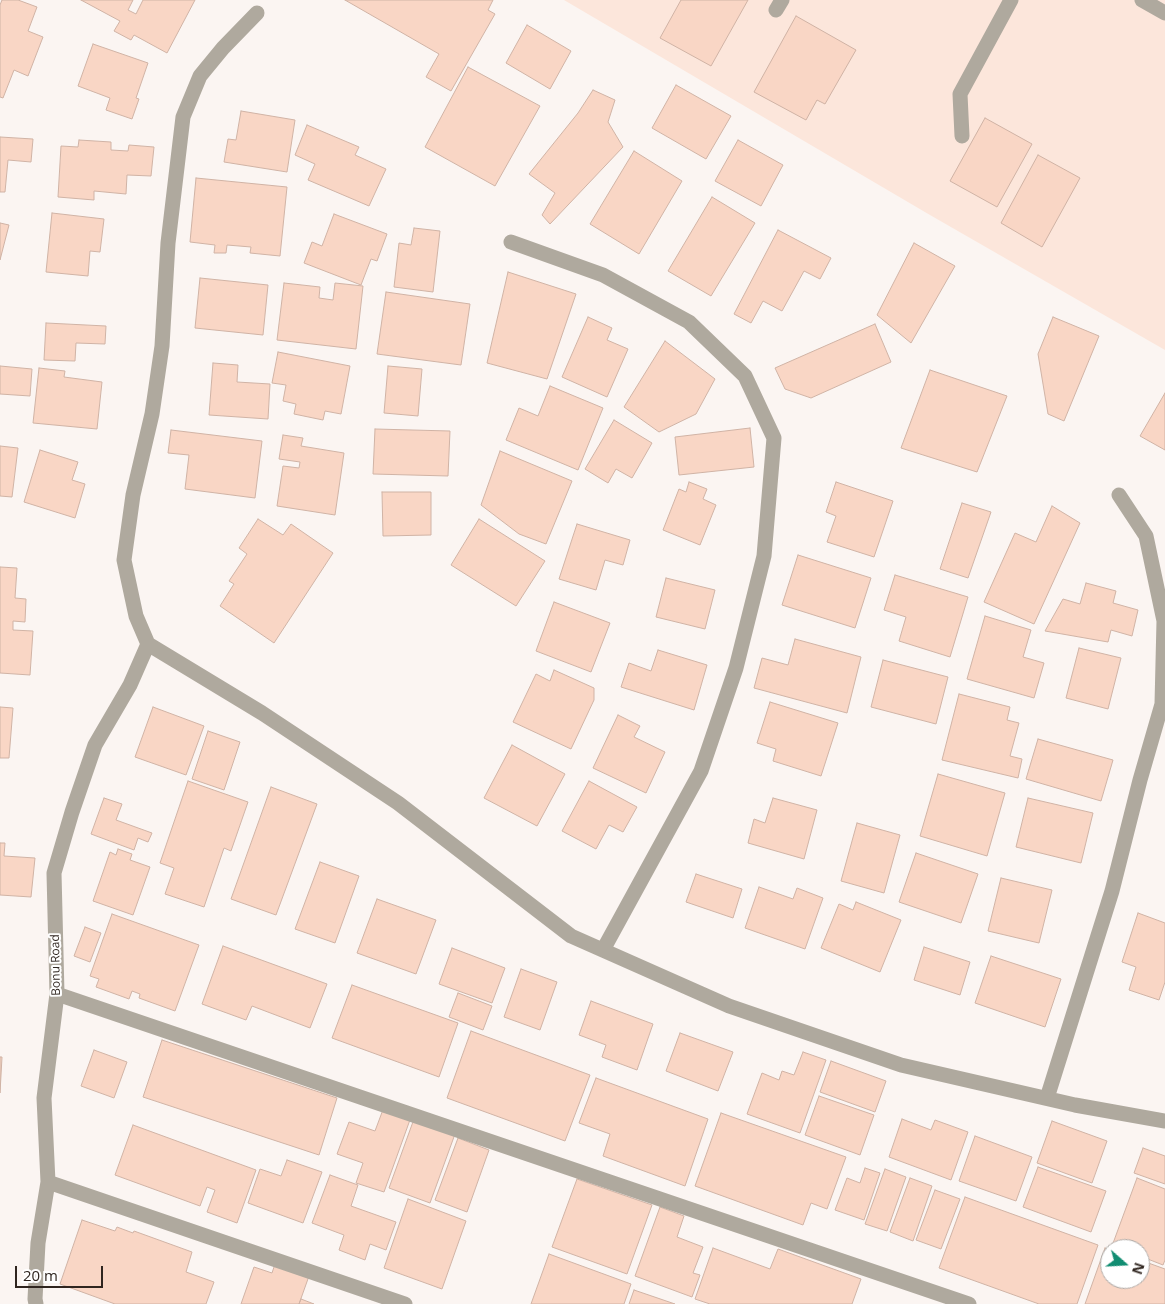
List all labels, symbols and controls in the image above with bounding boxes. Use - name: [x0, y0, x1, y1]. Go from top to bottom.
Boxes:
- street label: Bonu Road: [48, 934, 64, 996]
- north arrow: [1100, 1239, 1150, 1289]
- scale bar: [18, 1256, 105, 1288]
- text: N: [1128, 1260, 1150, 1277]
- text: 20 m: [23, 1265, 58, 1285]

